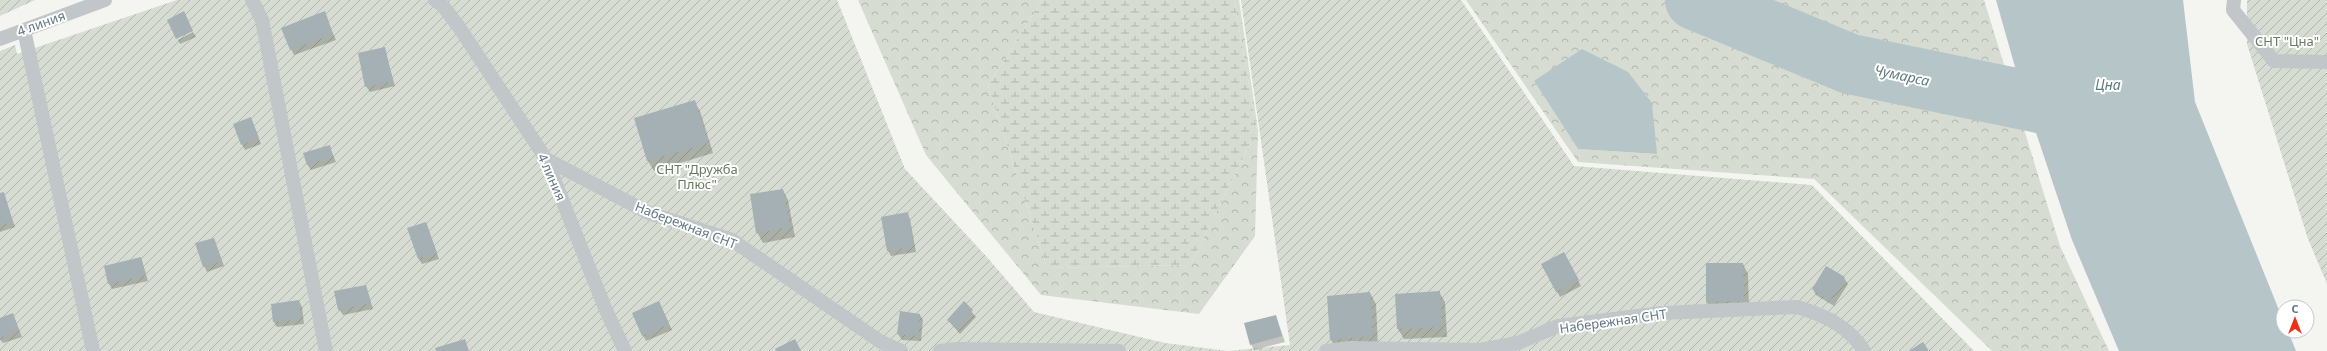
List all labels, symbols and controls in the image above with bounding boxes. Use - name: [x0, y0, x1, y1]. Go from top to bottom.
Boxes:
- street label: 4 линия: [14, 6, 68, 40]
- park label: СНТ "Цна": [2255, 32, 2319, 50]
- water label: Чумарса: [1873, 60, 1931, 90]
- water label: Цна: [2095, 75, 2121, 94]
- street label: 4 линия: [534, 150, 570, 204]
- park label: СНТ "Дружба Плюс": [656, 160, 738, 193]
- street label: Набережная СНТ: [632, 197, 740, 253]
- north arrow: [2275, 299, 2315, 339]
- text: С: [2291, 301, 2299, 316]
- street label: Набережная СНТ: [1558, 304, 1668, 337]

